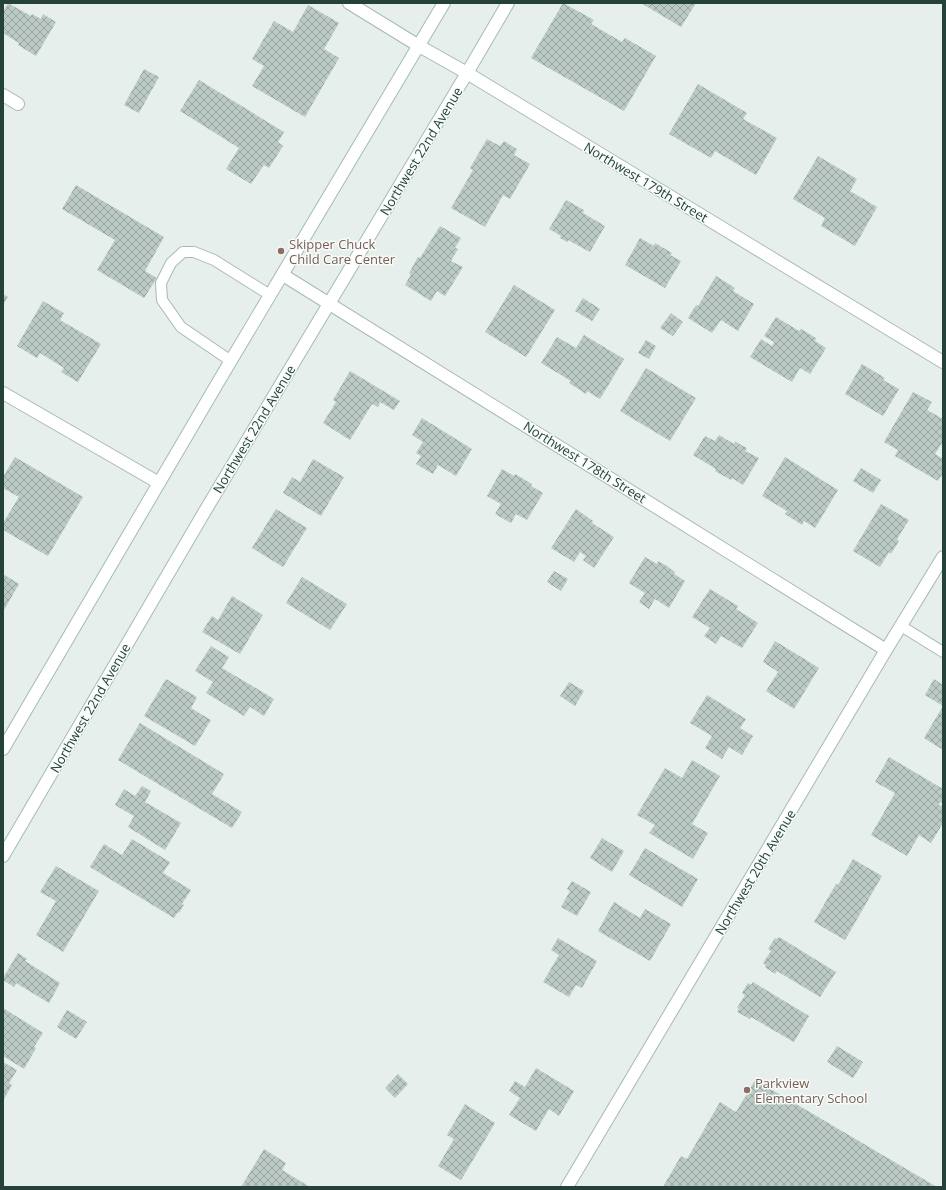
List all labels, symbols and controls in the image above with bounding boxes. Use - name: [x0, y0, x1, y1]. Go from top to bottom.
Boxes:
- street label: Northwest 22nd Avenue: [376, 84, 466, 218]
- street label: Northwest 179th Street: [581, 138, 712, 226]
- place label: Skipper Chuck Child Care Center: [289, 235, 396, 268]
- marker: Skipper Chuck Child Care Center: [276, 246, 286, 256]
- street label: Northwest 22nd Avenue: [209, 362, 299, 496]
- street label: Northwest 178th Street: [520, 417, 650, 507]
- street label: Northwest 22nd Avenue: [46, 640, 134, 776]
- street label: Northwest 20th Avenue: [710, 806, 800, 938]
- place label: Parkview Elementary School: [755, 1074, 867, 1107]
- marker: Parkview Elementary School: [742, 1085, 752, 1095]

